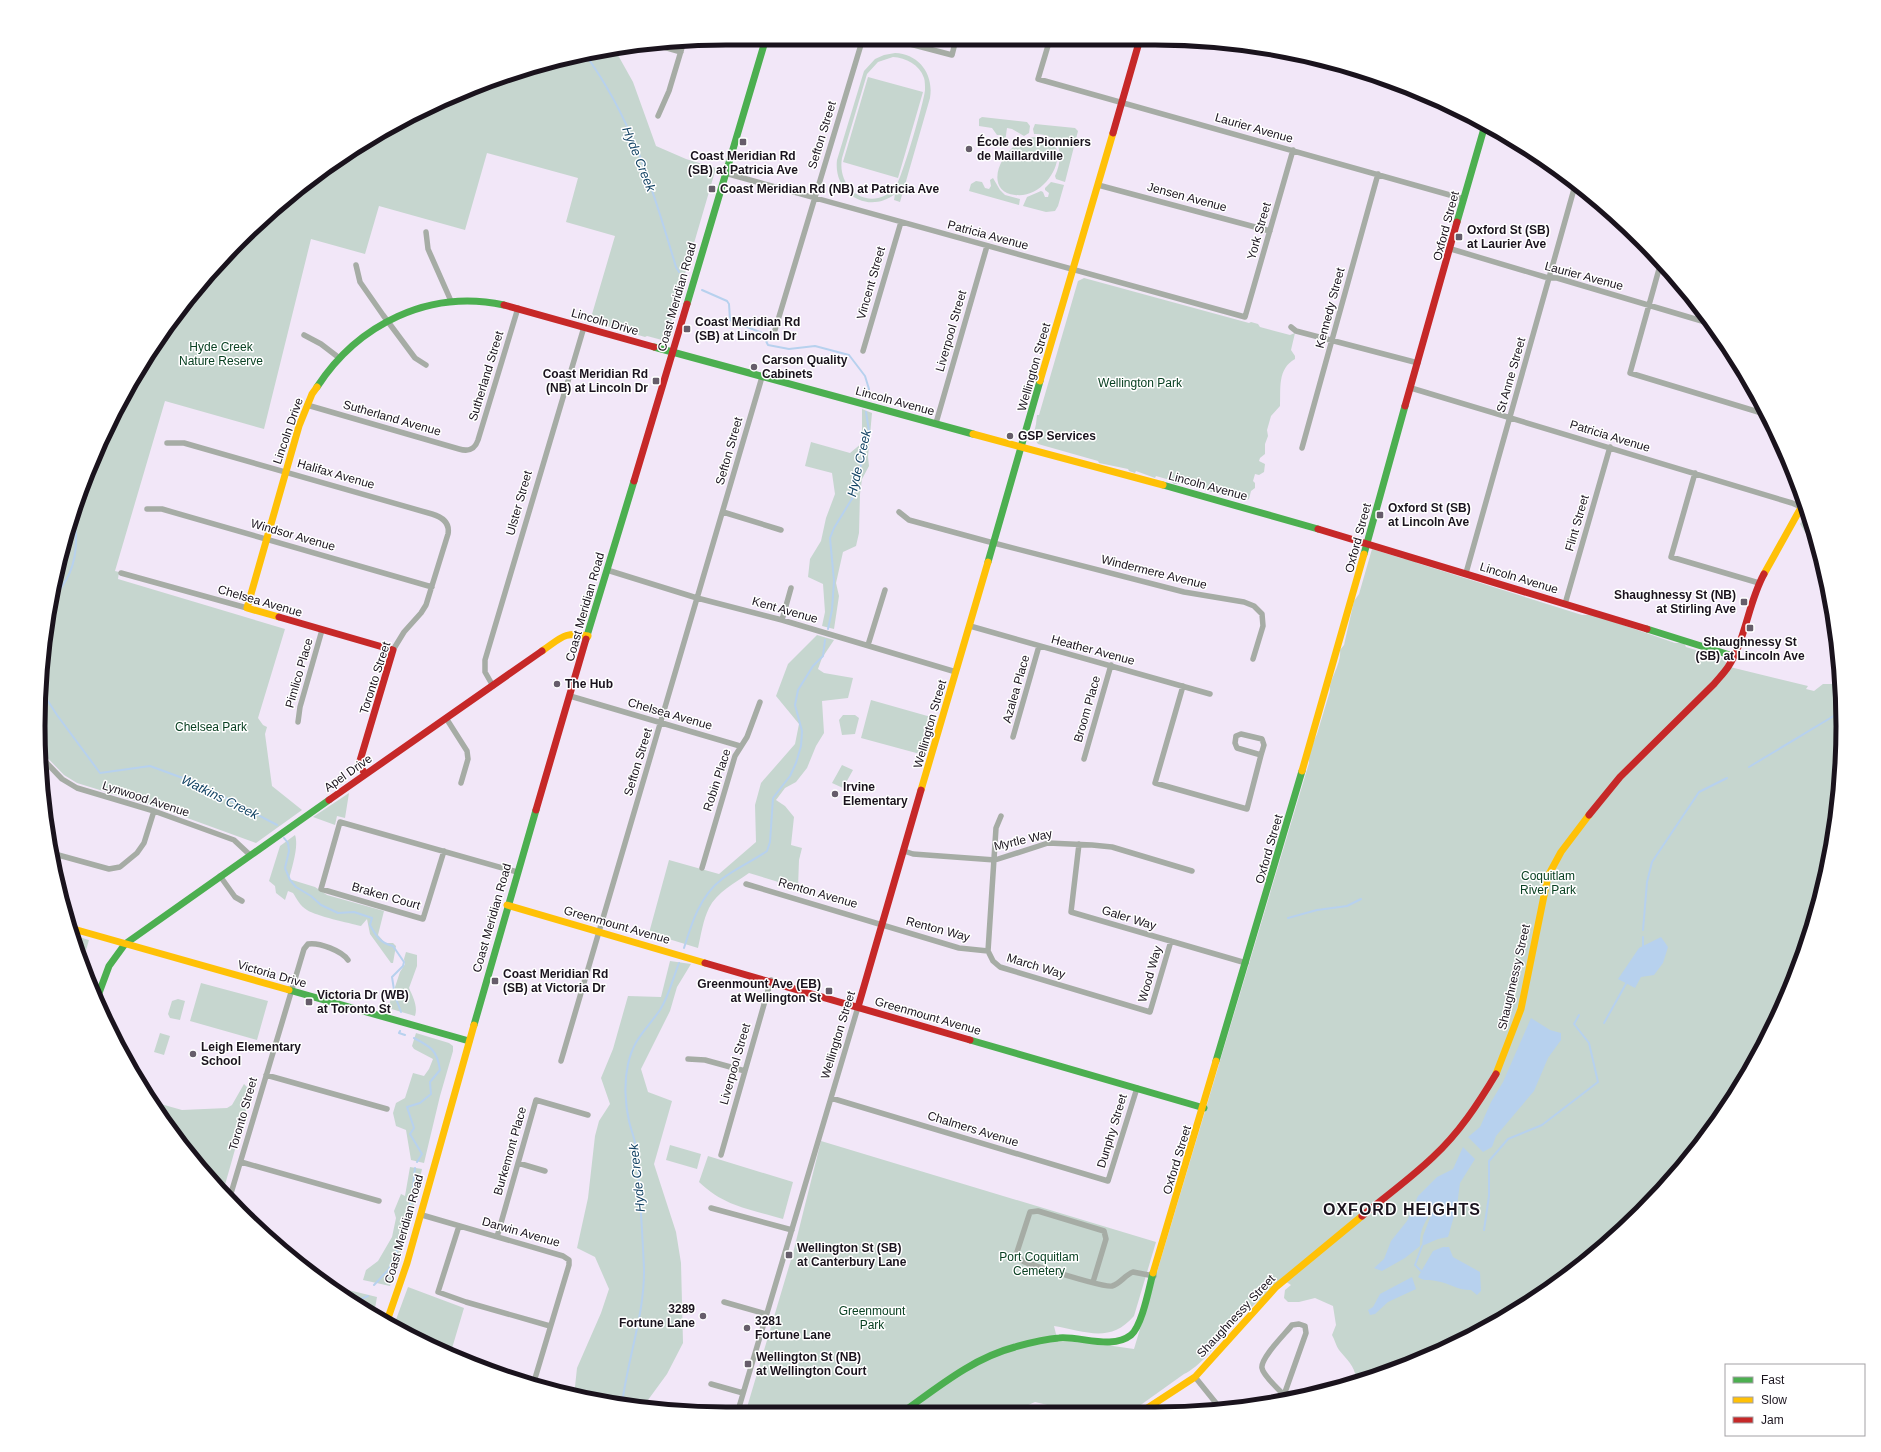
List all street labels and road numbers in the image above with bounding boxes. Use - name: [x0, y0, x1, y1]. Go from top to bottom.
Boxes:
- street label: Sefton Street: [805, 99, 839, 171]
- street label: Laurier Avenue: [1213, 110, 1295, 146]
- street label: Jensen Avenue: [1146, 180, 1229, 214]
- street label: Oxford Street: [1430, 189, 1462, 262]
- street label: York Street: [1244, 200, 1274, 261]
- street label: Patricia Avenue: [946, 217, 1030, 253]
- street label: Coast Meridian Road: [655, 241, 699, 353]
- street label: Vincent Street: [854, 244, 888, 321]
- street label: Laurier Avenue: [1543, 259, 1625, 293]
- street label: Kennedy Street: [1313, 266, 1348, 350]
- street label: Liverpool Street: [933, 288, 969, 373]
- street label: Lincoln Drive: [570, 306, 641, 338]
- street label: Wellington Street: [1015, 321, 1053, 413]
- street label: Sutherland Street: [466, 329, 507, 423]
- street label: St Anne Street: [1494, 335, 1529, 414]
- street label: Lincoln Avenue: [854, 384, 936, 418]
- street label: Lincoln Drive: [270, 396, 306, 466]
- street label: Sutherland Avenue: [341, 397, 443, 439]
- street label: Sefton Street: [713, 415, 746, 487]
- street label: Patricia Avenue: [1568, 417, 1652, 455]
- street label: Halifax Avenue: [296, 456, 377, 492]
- street label: Ulster Street: [503, 468, 535, 537]
- street label: Lincoln Avenue: [1167, 469, 1249, 503]
- street label: Flint Street: [1562, 493, 1592, 553]
- street label: Oxford Street: [1342, 501, 1374, 574]
- street label: Windsor Avenue: [249, 516, 337, 554]
- street label: Coast Meridian Road: [563, 551, 607, 663]
- street label: Windermere Avenue: [1100, 552, 1209, 592]
- street label: Lincoln Avenue: [1478, 559, 1560, 597]
- street label: Chelsea Avenue: [216, 582, 304, 620]
- street label: Kent Avenue: [750, 594, 820, 626]
- street label: Heather Avenue: [1050, 632, 1137, 668]
- street label: Pimlico Place: [282, 636, 316, 710]
- street label: Toronto Street: [357, 639, 394, 716]
- street label: Azalea Place: [1000, 653, 1032, 725]
- street label: Broom Place: [1071, 674, 1103, 744]
- street label: Wellington Street: [911, 678, 949, 770]
- street label: Chelsea Avenue: [626, 695, 714, 733]
- street label: Sefton Street: [621, 726, 655, 798]
- street label: Robin Place: [700, 747, 734, 813]
- street label: Apel Drive: [321, 751, 375, 795]
- street label: Lynwood Avenue: [101, 778, 192, 820]
- street label: Oxford Street: [1252, 812, 1286, 885]
- street label: Myrtle Way: [992, 826, 1054, 854]
- street label: Coast Meridian Road: [470, 862, 514, 974]
- street label: Renton Avenue: [777, 875, 860, 911]
- street label: Braken Court: [350, 880, 423, 913]
- street label: Greenmount Avenue: [562, 903, 672, 947]
- street label: Galer Way: [1100, 903, 1158, 933]
- street label: Renton Way: [905, 914, 971, 944]
- street label: Shaughnessy Street: [1495, 922, 1533, 1031]
- street label: Wood Way: [1135, 944, 1165, 1004]
- street label: March Way: [1005, 951, 1067, 981]
- street label: Victoria Drive: [236, 957, 308, 991]
- street label: Wellington Street: [818, 989, 858, 1081]
- street label: Greenmount Avenue: [873, 994, 983, 1038]
- street label: Liverpool Street: [717, 1021, 753, 1106]
- street label: Toronto Street: [226, 1075, 260, 1152]
- street label: Dunphy Street: [1094, 1092, 1130, 1170]
- street label: Burkemont Place: [491, 1105, 529, 1197]
- street label: Chalmers Avenue: [926, 1108, 1021, 1150]
- street label: Oxford Street: [1160, 1123, 1194, 1196]
- street label: Coast Meridian Road: [382, 1173, 426, 1285]
- street label: Darwin Avenue: [480, 1214, 562, 1250]
- street label: Shaughnessy Street: [1194, 1271, 1278, 1360]

